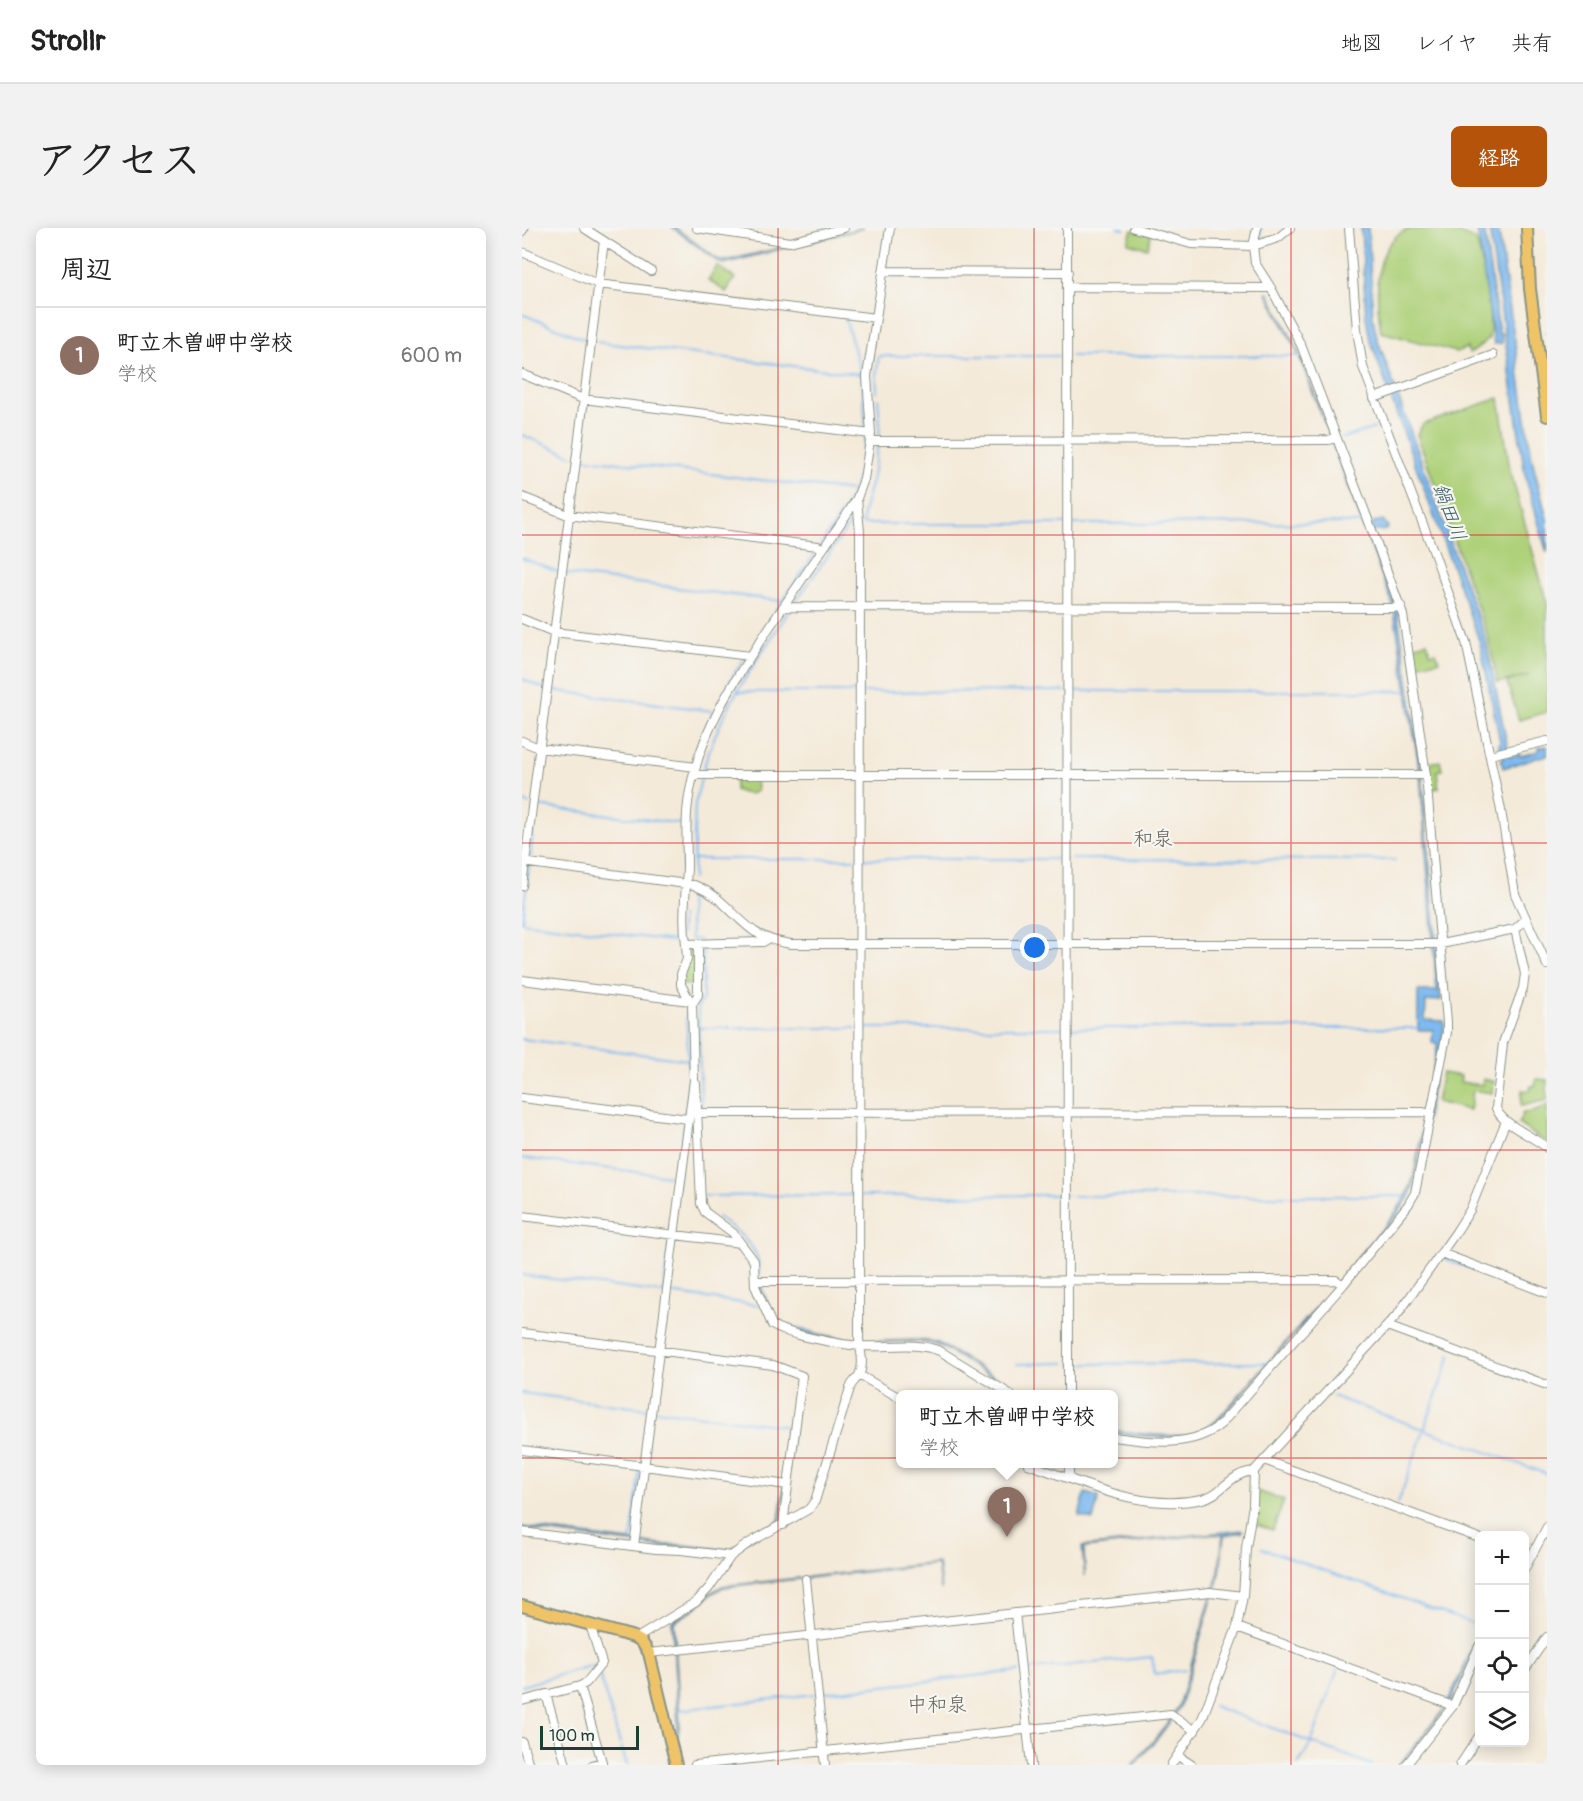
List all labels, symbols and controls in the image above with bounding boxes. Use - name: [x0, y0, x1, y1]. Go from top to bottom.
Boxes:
- text: Strollr: [30, 24, 105, 59]
- text: 地図: [1341, 30, 1383, 57]
- text: レイヤ: [1416, 30, 1478, 57]
- text: 共有: [1511, 30, 1553, 57]
- button: 経路: [1451, 126, 1547, 187]
- text: アクセス: [36, 135, 201, 187]
- text: 周辺: [60, 254, 112, 286]
- text: 町立木曽岬中学校: [117, 329, 293, 357]
- text: 1: [76, 343, 83, 368]
- text: 600 m: [401, 343, 462, 368]
- text: 学校: [117, 361, 157, 386]
- water label: 鍋田川: [1428, 480, 1472, 545]
- district label: 和泉: [1133, 826, 1173, 851]
- your location: [1020, 933, 1049, 962]
- popup: [896, 1390, 1118, 1468]
- text: 町立木曽岬中学校: [919, 1403, 1095, 1431]
- text: 学校: [919, 1435, 959, 1460]
- pin: 1: [988, 1488, 1026, 1537]
- map controls: [1475, 1531, 1529, 1747]
- button: +: [1475, 1531, 1529, 1585]
- button: −: [1475, 1585, 1529, 1639]
- button: locate: [1475, 1639, 1529, 1693]
- district label: 中和泉: [907, 1692, 967, 1717]
- button: layers: [1475, 1693, 1529, 1747]
- scale bar: [540, 1723, 639, 1750]
- text: 100 m: [549, 1726, 595, 1746]

